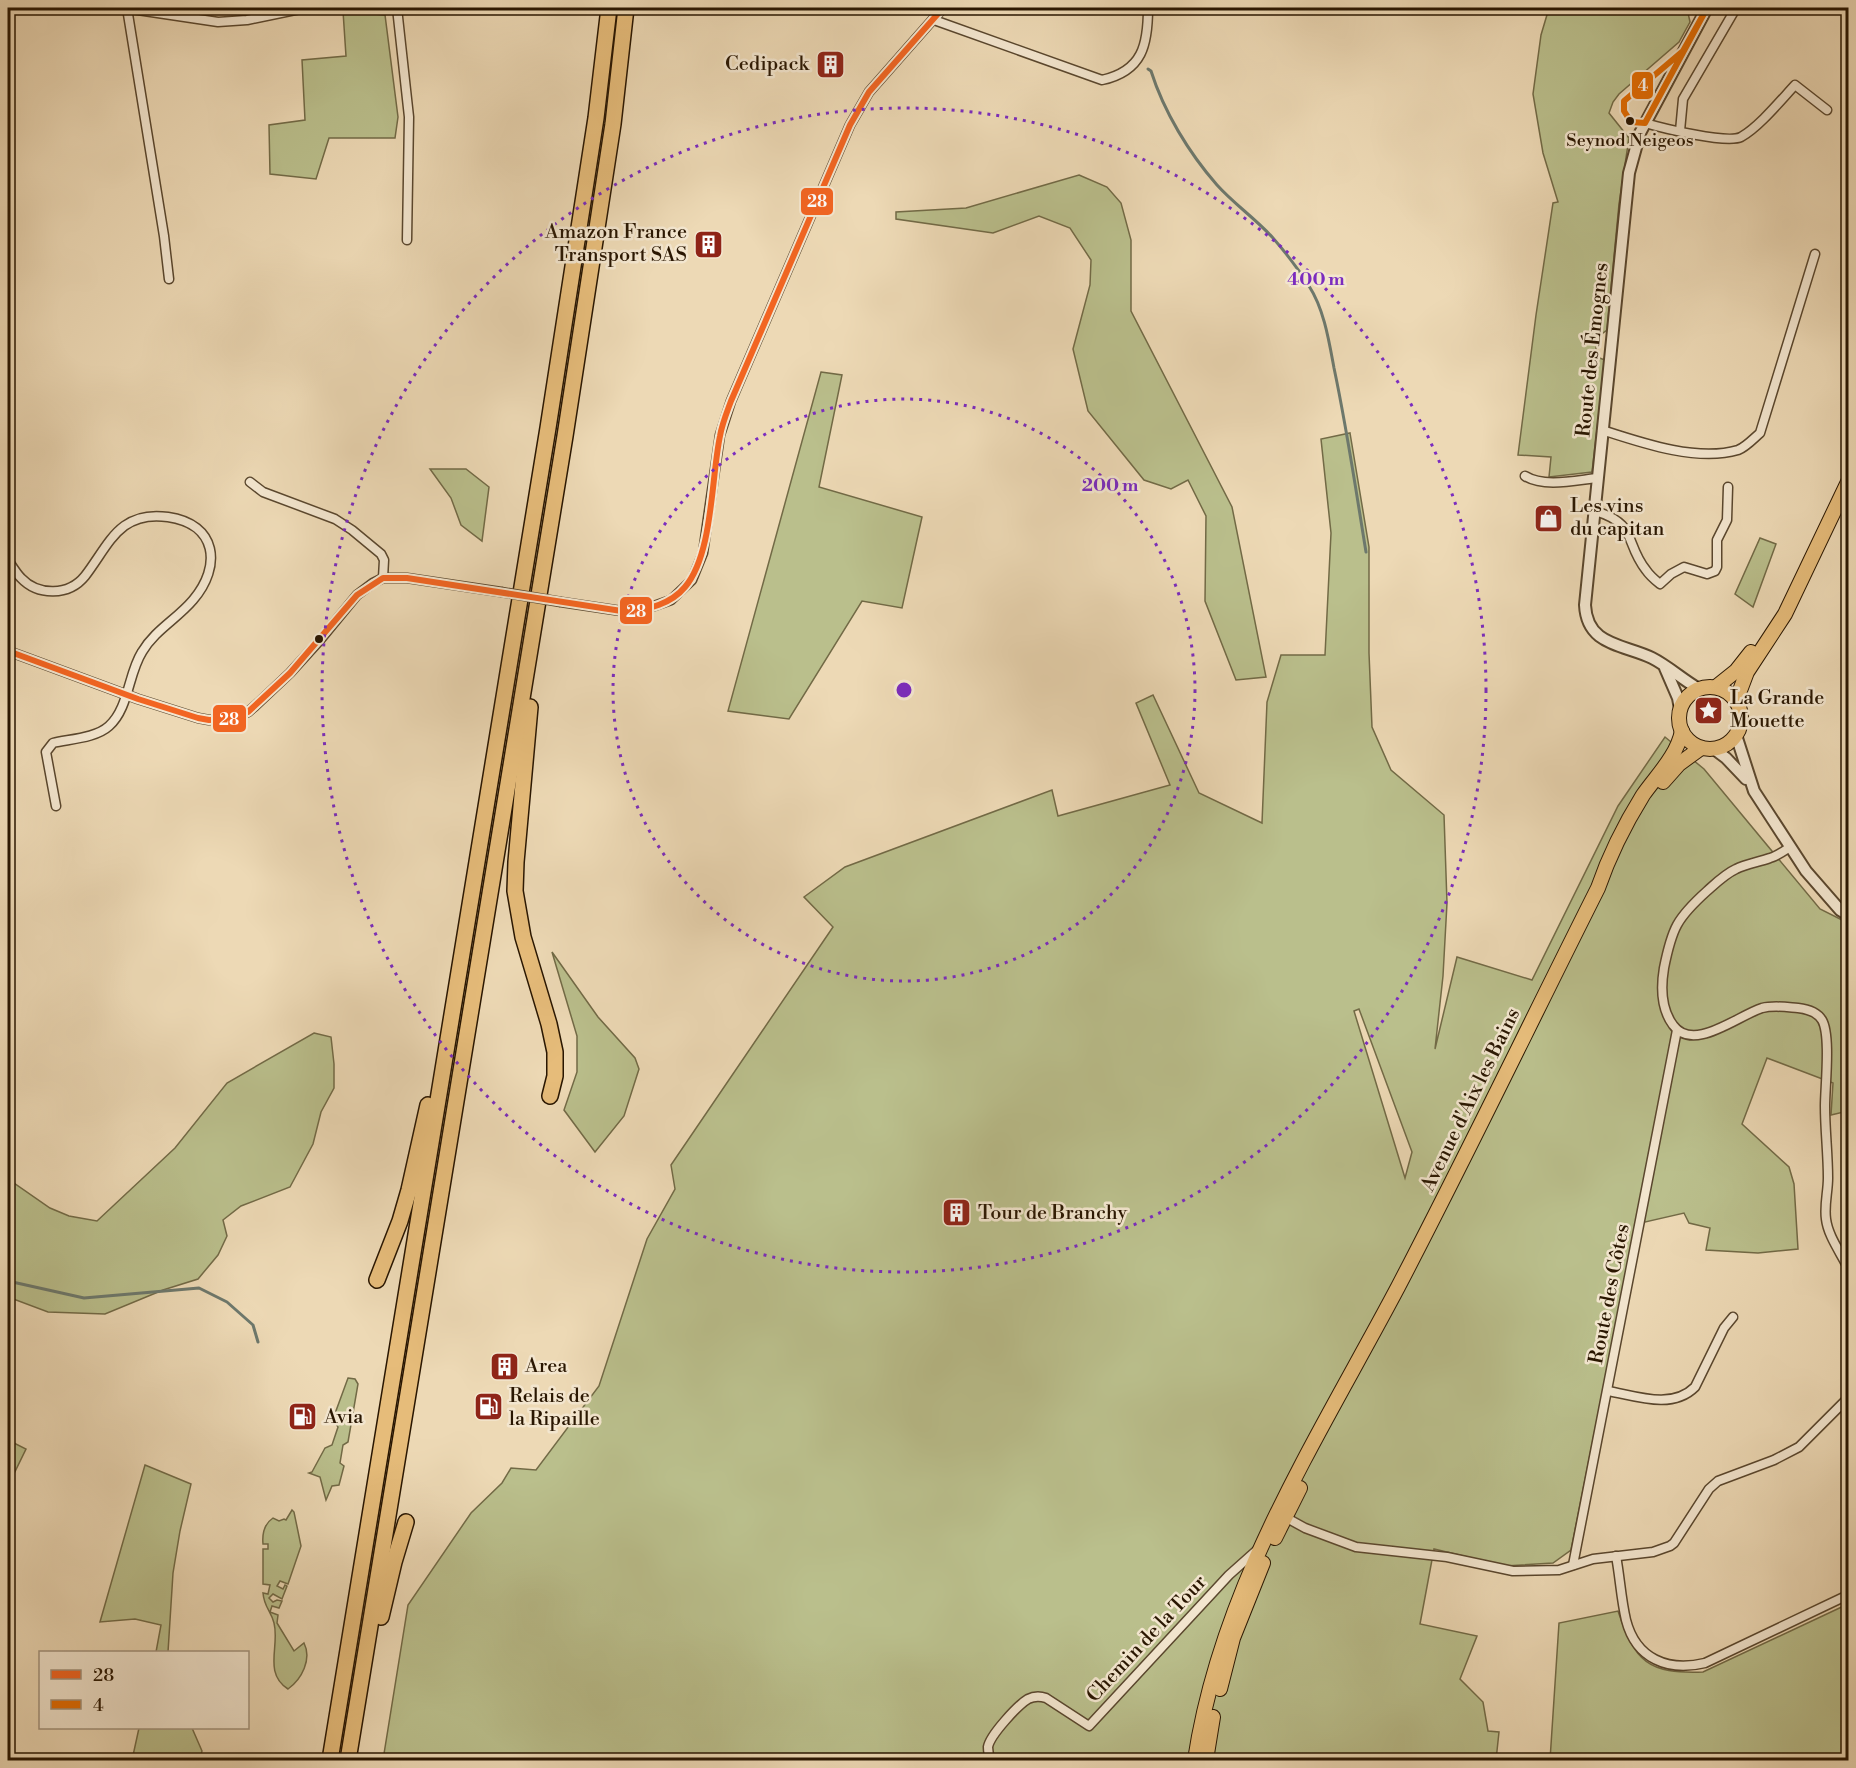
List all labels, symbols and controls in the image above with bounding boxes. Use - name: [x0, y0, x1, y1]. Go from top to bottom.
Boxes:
- building icon: Cedipack: [814, 48, 846, 80]
- place label: Cedipack: [725, 52, 811, 77]
- line badge: 4: [1631, 71, 1654, 100]
- text: 4: [1638, 76, 1649, 96]
- marker: Seynod Neigeos: [1624, 115, 1636, 127]
- place label: Seynod Neigeos: [1566, 129, 1694, 152]
- line badge: 28: [800, 187, 834, 216]
- text: 28: [807, 192, 827, 212]
- place label: Amazon France Transport SAS: [544, 220, 687, 268]
- building icon: Amazon France Transport SAS: [692, 228, 724, 260]
- street label: Route des Émognes: [1570, 261, 1615, 439]
- text: 400 m: [1287, 268, 1345, 291]
- text: 200 m: [1082, 474, 1139, 497]
- place label: Les vins du capitan: [1570, 494, 1665, 542]
- shop icon: Les vins du capitan: [1533, 502, 1565, 534]
- line badge: 28: [619, 596, 653, 625]
- text: 28: [626, 602, 646, 622]
- unlabelled marker: [313, 633, 325, 645]
- centre of rings: [894, 680, 914, 700]
- place label: La Grande Mouette: [1730, 686, 1824, 734]
- place icon: La Grande Mouette: [1693, 694, 1725, 726]
- line badge: 28: [212, 704, 247, 733]
- text: 28: [219, 710, 239, 730]
- street label: Avenue d'Aix les Bains: [1415, 1004, 1526, 1197]
- building icon: Tour de Branchy: [941, 1197, 973, 1229]
- place label: Tour de Branchy: [978, 1201, 1128, 1226]
- street label: Route des Côtes: [1584, 1222, 1636, 1366]
- building icon: Area: [488, 1350, 520, 1382]
- place label: Area: [524, 1354, 568, 1379]
- place label: Relais de la Ripaille: [509, 1384, 600, 1432]
- fuel station icon: Relais de la Ripaille: [472, 1391, 504, 1423]
- fuel station icon: Avia: [287, 1401, 319, 1433]
- place label: Avia: [323, 1405, 364, 1430]
- street label: Chemin de la Tour: [1082, 1570, 1213, 1708]
- legend: [39, 1651, 249, 1729]
- text: 28: [93, 1664, 114, 1687]
- text: 4: [93, 1694, 104, 1717]

